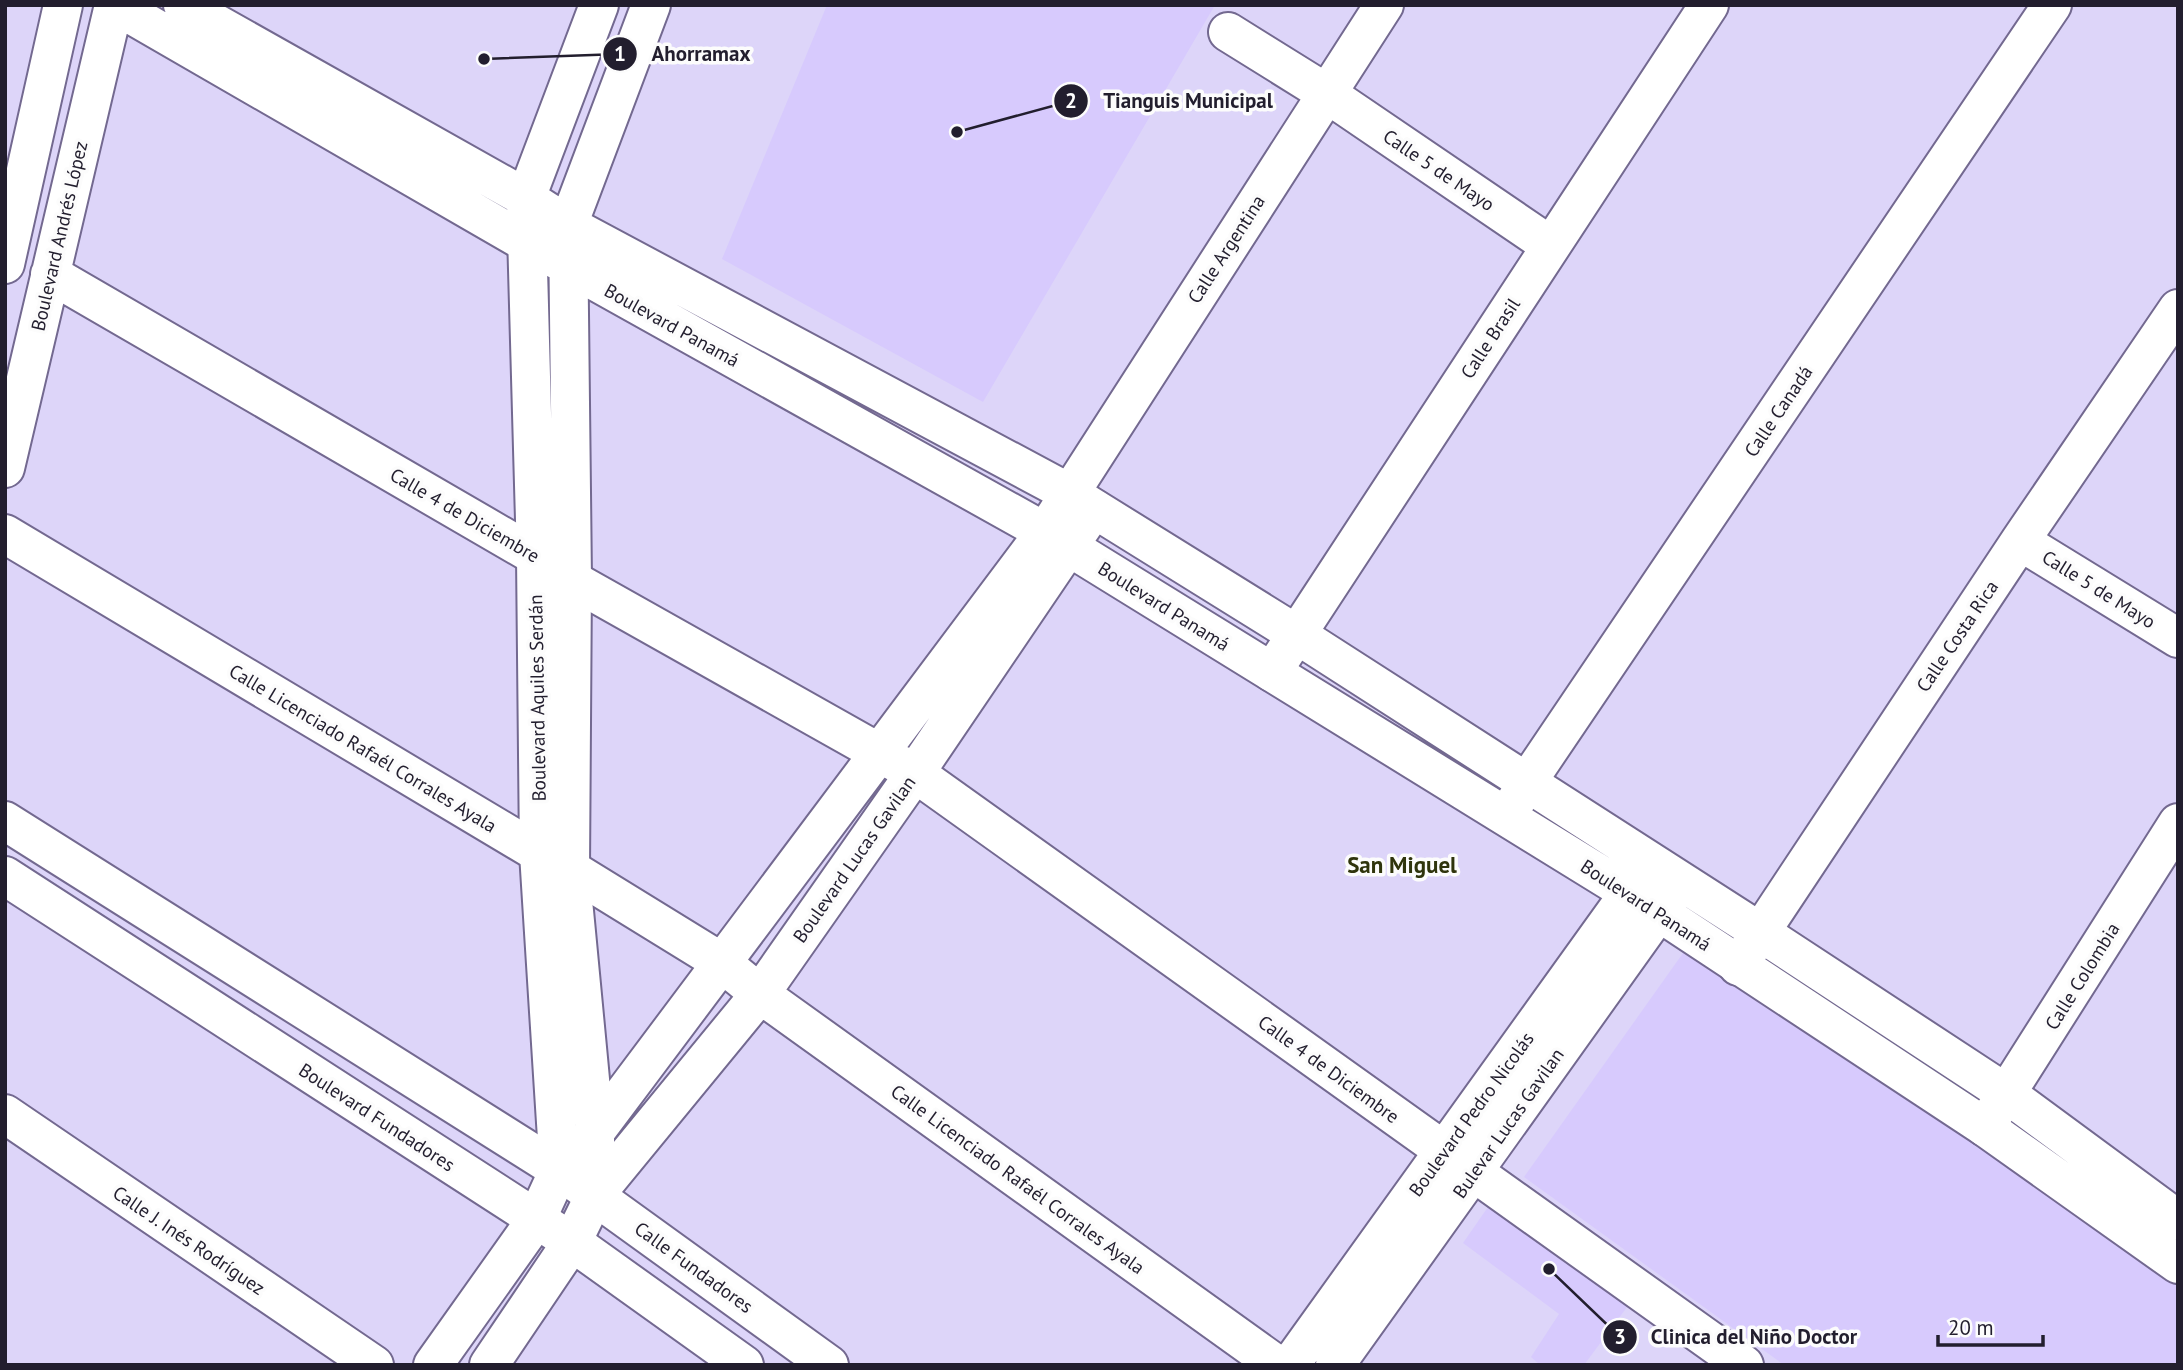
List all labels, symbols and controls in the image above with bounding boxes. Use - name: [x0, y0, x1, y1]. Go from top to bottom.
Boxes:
- callout: Ahorramax: [602, 33, 764, 75]
- text: 1: [614, 40, 626, 67]
- text: Ahorramax: [652, 40, 750, 67]
- callout: Tianguis Municipal: [1054, 80, 1287, 122]
- text: 2: [1065, 87, 1077, 114]
- text: Tianguis Municipal: [1103, 87, 1274, 114]
- street label: Calle 5 de Mayo: [1379, 124, 1499, 216]
- street label: Boulevard Andrés López: [25, 139, 93, 333]
- street label: Calle Argentina: [1182, 190, 1270, 308]
- street label: Boulevard Panamá: [600, 278, 744, 372]
- street label: Calle Brasil: [1455, 293, 1525, 383]
- street label: Calle Canadá: [1739, 361, 1817, 461]
- street label: Calle 4 de Diciembre: [386, 462, 544, 568]
- street label: Calle 5 de Mayo: [2038, 545, 2160, 633]
- street label: Boulevard Panamá: [1094, 556, 1234, 656]
- street label: Calle Costa Rica: [1911, 576, 2003, 696]
- street label: Boulevard Aquiles Serdán: [523, 594, 551, 802]
- street label: Calle Licenciado Rafaél Corrales Ayala: [225, 658, 501, 838]
- street label: Boulevard Lucas Gavilan: [787, 771, 921, 947]
- district label: San Miguel: [1347, 850, 1457, 879]
- street label: Boulevard Panamá: [1576, 854, 1716, 956]
- street label: Calle Colombia: [2039, 918, 2125, 1034]
- street label: Calle 4 de Diciembre: [1254, 1010, 1404, 1128]
- street label: Boulevard Pedro Nicolás: [1403, 1027, 1539, 1201]
- street label: Bulevar Lucas Gavilan: [1447, 1043, 1569, 1203]
- street label: Boulevard Fundadores: [294, 1058, 460, 1176]
- street label: Calle Licenciado Rafaél Corrales Ayala: [886, 1079, 1150, 1279]
- street label: Calle J. Inés Rodríguez: [108, 1180, 270, 1300]
- street label: Calle Fundadores: [630, 1216, 758, 1318]
- scale bar: [1938, 1304, 2043, 1348]
- text: 20 m: [1948, 1314, 1994, 1341]
- callout: Clinica del Niño Doctor: [1602, 1316, 1871, 1358]
- text: 3: [1614, 1323, 1626, 1350]
- text: Clinica del Niño Doctor: [1651, 1323, 1858, 1350]

